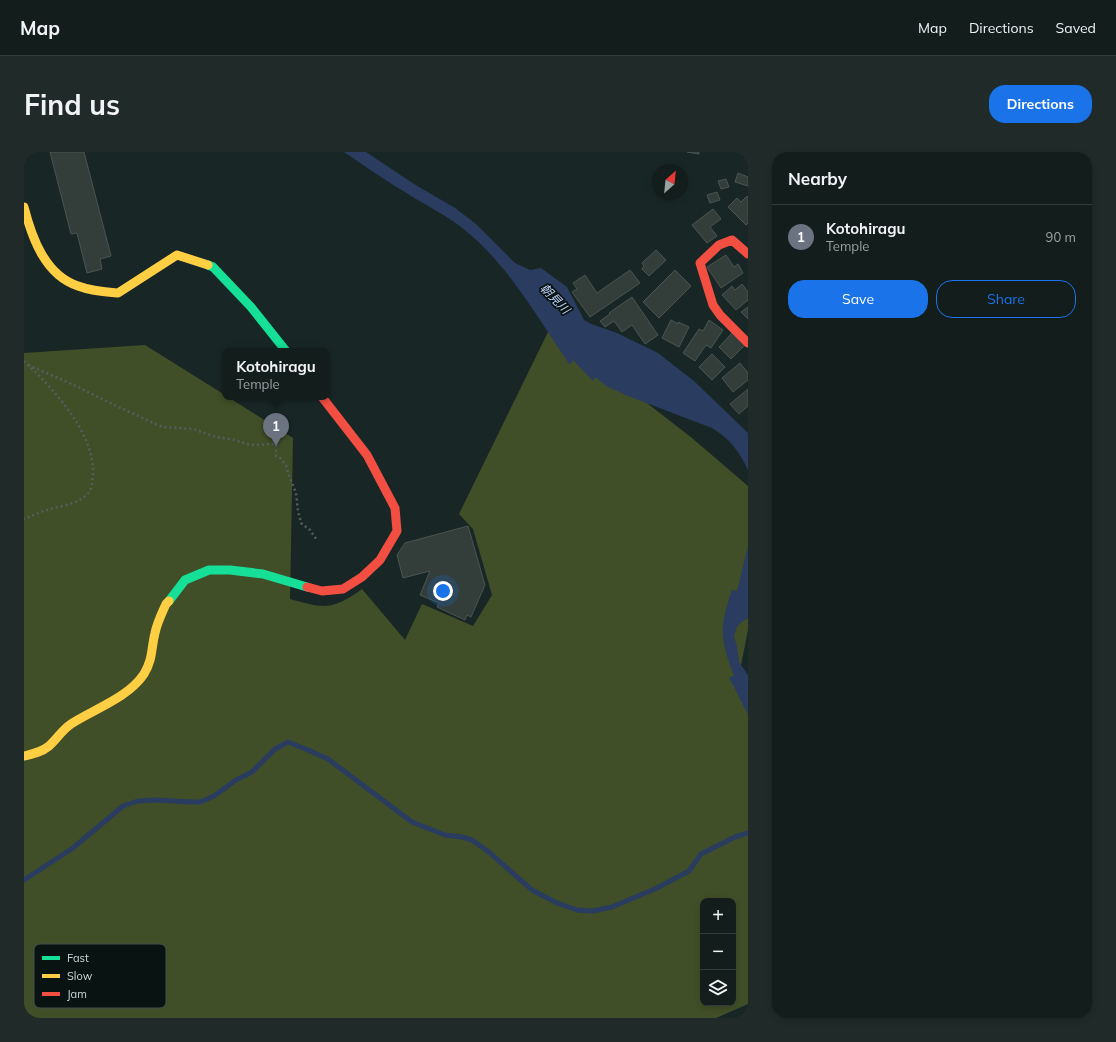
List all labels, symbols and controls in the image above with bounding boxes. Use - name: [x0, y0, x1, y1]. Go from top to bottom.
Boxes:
- text: Map: [20, 16, 60, 40]
- text: Map: [918, 19, 947, 37]
- text: Directions: [969, 19, 1034, 37]
- text: Saved: [1056, 19, 1096, 37]
- button: Directions: [989, 85, 1092, 123]
- text: Find us: [24, 87, 120, 122]
- north arrow: [652, 164, 688, 200]
- text: Nearby: [788, 168, 847, 189]
- text: Kotohiragu: [826, 219, 905, 238]
- text: 1: [797, 229, 805, 245]
- text: 90 m: [1046, 229, 1076, 245]
- text: Temple: [826, 238, 869, 254]
- water label: 朝見川: [537, 280, 575, 318]
- button: Save: [788, 280, 928, 318]
- button: Share: [936, 280, 1076, 318]
- popup: [222, 348, 330, 400]
- text: Kotohiragu: [236, 357, 316, 376]
- text: Temple: [236, 376, 280, 392]
- pin: 1: [263, 413, 289, 446]
- your location: [433, 581, 453, 601]
- map controls: [700, 898, 736, 1006]
- button: +: [700, 898, 736, 934]
- button: −: [700, 934, 736, 970]
- legend: [34, 944, 166, 1008]
- text: Fast: [67, 951, 89, 965]
- text: Slow: [67, 969, 93, 983]
- button: layers: [700, 970, 736, 1006]
- text: Jam: [67, 987, 87, 1001]

